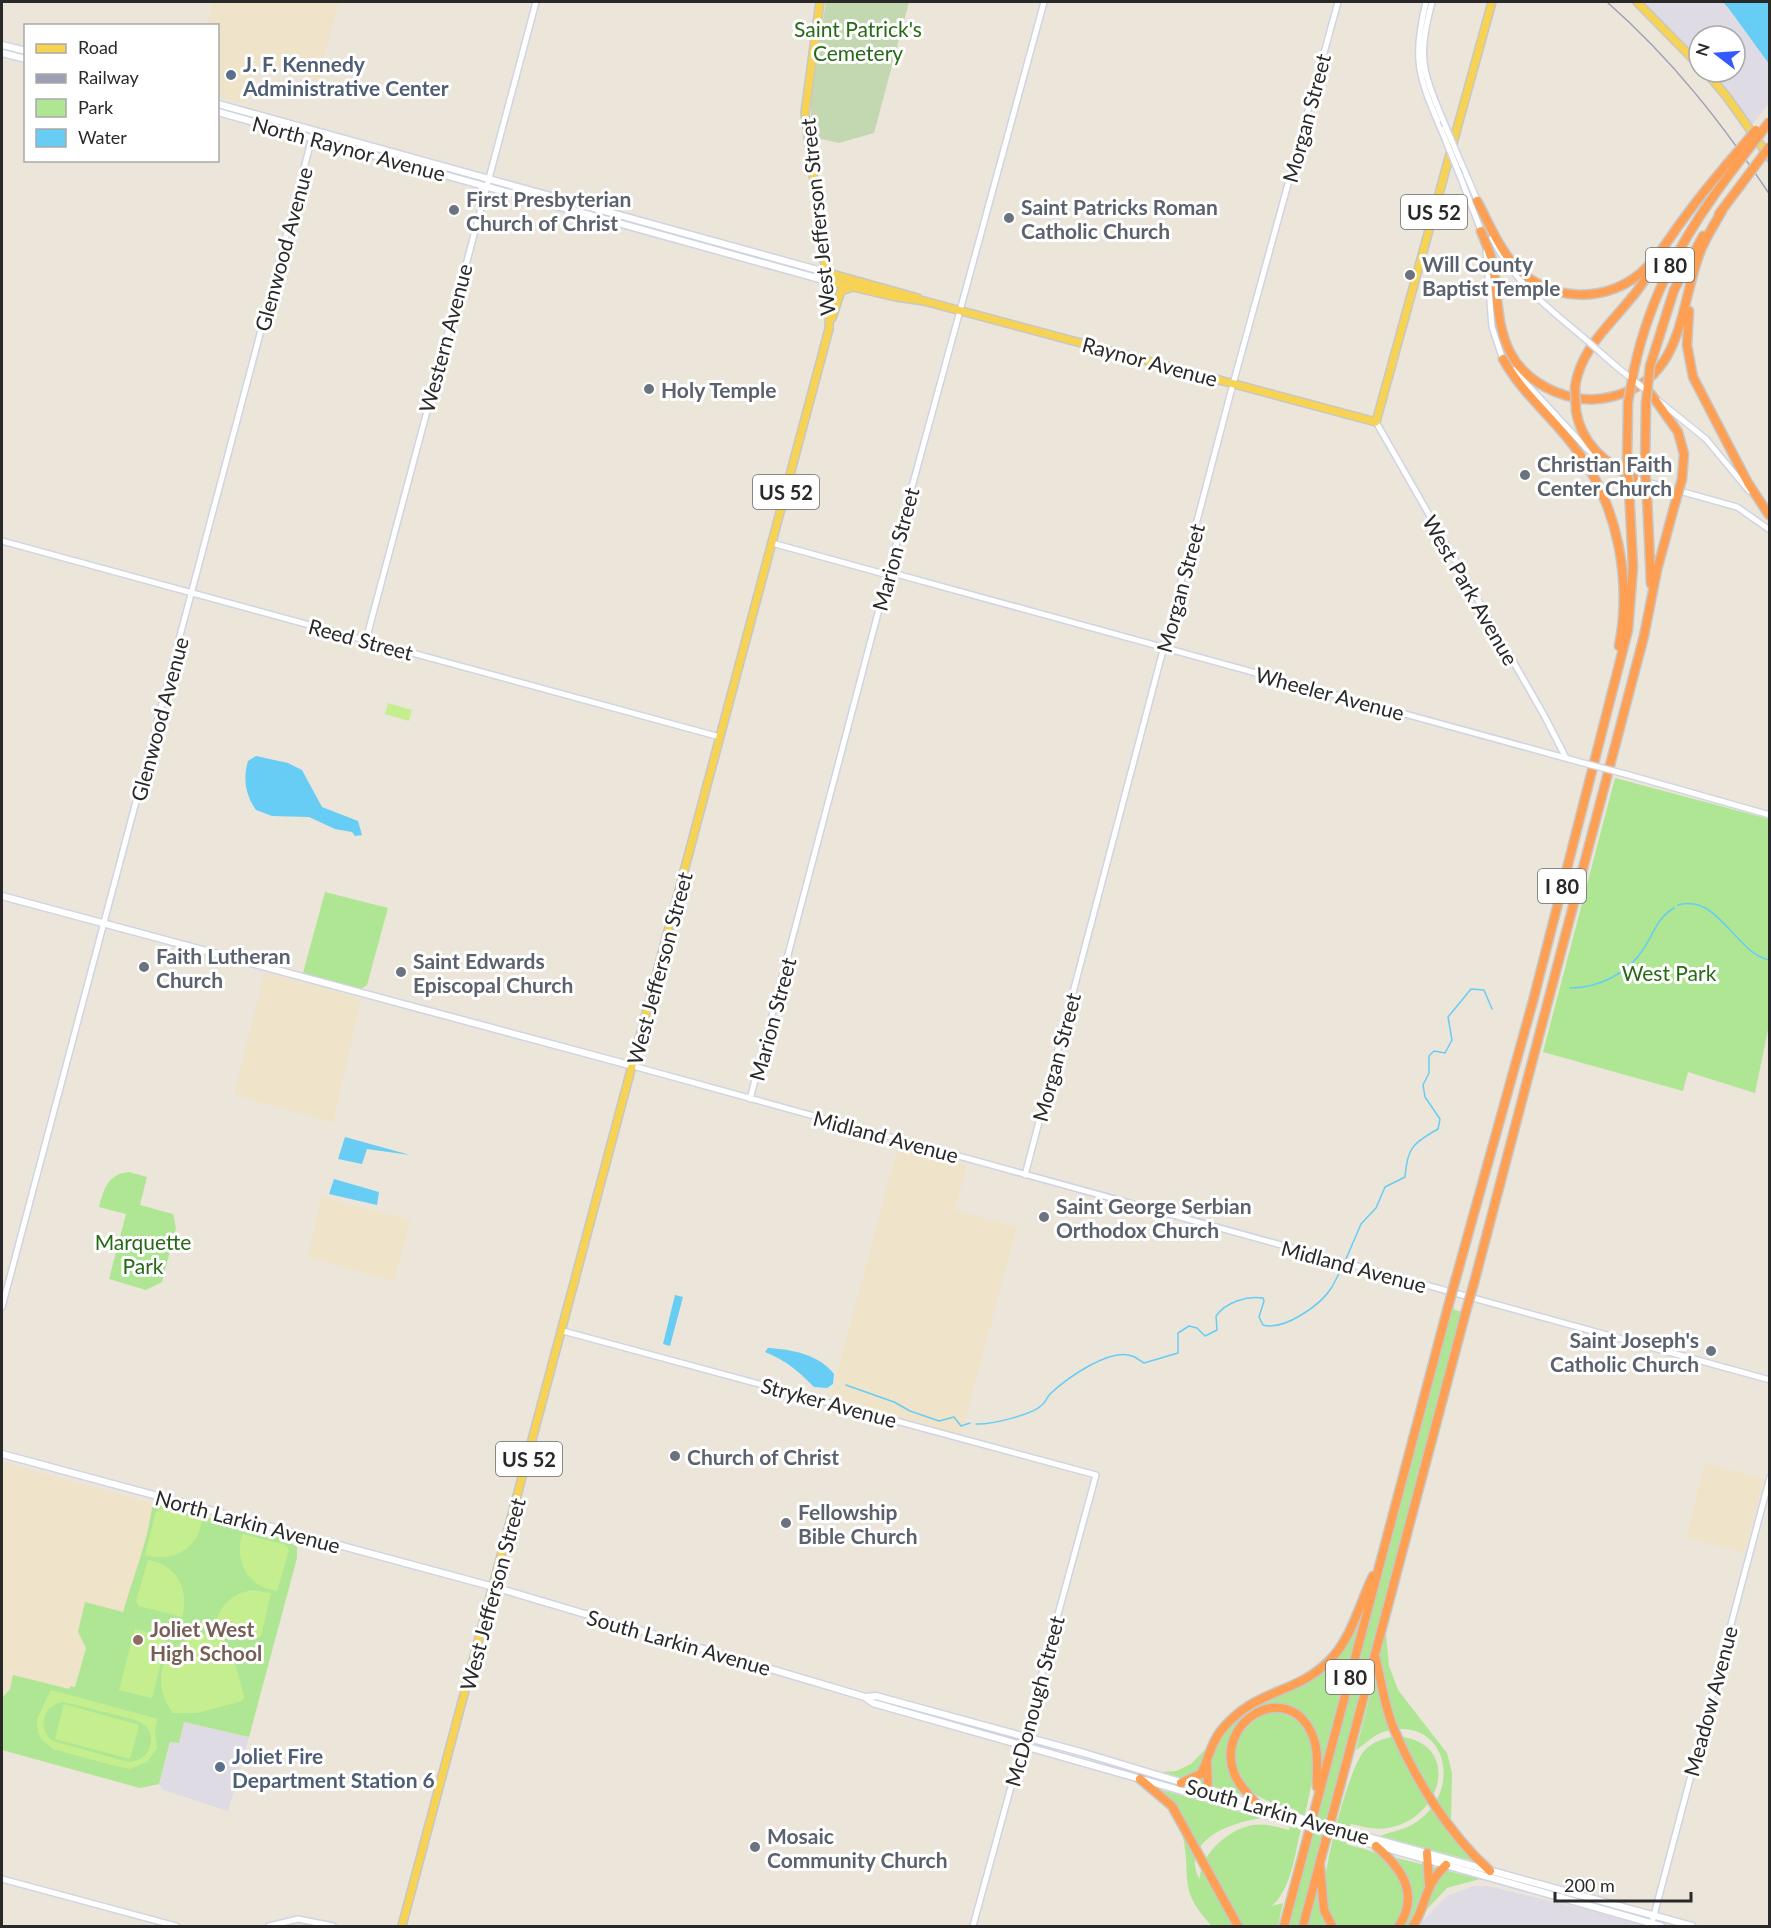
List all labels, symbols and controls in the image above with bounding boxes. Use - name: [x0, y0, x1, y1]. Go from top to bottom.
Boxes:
- park label: Saint Patrick's Cemetery: [794, 16, 922, 65]
- legend: [24, 24, 219, 162]
- north arrow: [1687, 24, 1747, 84]
- text: Road: [78, 36, 118, 58]
- text: N: [1691, 41, 1713, 58]
- street label: Morgan Street: [1277, 50, 1335, 185]
- place label: J. F. Kennedy Administrative Center: [242, 51, 449, 100]
- text: Railway: [78, 66, 139, 88]
- marker: J. F. Kennedy Administrative Center: [224, 68, 238, 82]
- text: Park: [78, 96, 114, 118]
- street label: North Raynor Avenue: [250, 110, 448, 186]
- street label: West Jefferson Street: [794, 117, 840, 317]
- text: Water: [78, 126, 127, 148]
- street label: Glenwood Avenue: [249, 164, 317, 334]
- place label: First Presbyterian Church of Christ: [466, 186, 631, 235]
- place label: Saint Patricks Roman Catholic Church: [1021, 194, 1218, 243]
- road number: US 52: [1401, 195, 1467, 229]
- marker: First Presbyterian Church of Christ: [447, 203, 461, 217]
- marker: Saint Patricks Roman Catholic Church: [1002, 211, 1016, 225]
- road number: I 80: [1646, 248, 1694, 282]
- place label: Will County Baptist Temple: [1422, 251, 1560, 300]
- street label: Western Avenue: [413, 261, 477, 415]
- marker: Will County Baptist Temple: [1403, 268, 1417, 282]
- street label: Raynor Avenue: [1080, 331, 1220, 391]
- place label: Holy Temple: [661, 377, 776, 402]
- marker: Holy Temple: [642, 382, 656, 396]
- place label: Christian Faith Center Church: [1537, 451, 1672, 500]
- marker: Christian Faith Center Church: [1518, 468, 1532, 482]
- road number: US 52: [753, 475, 819, 509]
- street label: Marion Street: [867, 484, 924, 613]
- street label: West Park Avenue: [1418, 511, 1524, 669]
- street label: Morgan Street: [1151, 520, 1209, 655]
- street label: Reed Street: [306, 613, 416, 665]
- street label: Glenwood Avenue: [125, 634, 193, 804]
- street label: Wheeler Avenue: [1253, 661, 1407, 725]
- street label: West Jefferson Street: [621, 869, 697, 1067]
- road number: I 80: [1538, 869, 1586, 903]
- place label: Faith Lutheran Church: [156, 943, 291, 992]
- place label: Saint Edwards Episcopal Church: [413, 948, 573, 997]
- street label: Marion Street: [744, 954, 801, 1083]
- marker: Faith Lutheran Church: [137, 960, 151, 974]
- park label: West Park: [1622, 960, 1717, 985]
- marker: Saint Edwards Episcopal Church: [394, 965, 408, 979]
- street label: Morgan Street: [1027, 989, 1085, 1124]
- street label: Midland Avenue: [811, 1105, 961, 1167]
- place label: Saint George Serbian Orthodox Church: [1056, 1193, 1252, 1242]
- marker: Saint George Serbian Orthodox Church: [1037, 1210, 1051, 1224]
- park label: Marquette Park: [95, 1229, 191, 1278]
- street label: Midland Avenue: [1279, 1235, 1429, 1297]
- place label: Saint Joseph's Catholic Church: [1550, 1327, 1699, 1376]
- marker: Saint Joseph's Catholic Church: [1704, 1344, 1718, 1358]
- street label: Stryker Avenue: [758, 1372, 900, 1432]
- road number: US 52: [496, 1442, 562, 1476]
- place label: Church of Christ: [687, 1444, 839, 1469]
- marker: Church of Christ: [668, 1449, 682, 1463]
- street label: North Larkin Avenue: [153, 1484, 343, 1558]
- street label: West Jefferson Street: [454, 1495, 530, 1693]
- place label: Fellowship Bible Church: [798, 1499, 918, 1548]
- marker: Fellowship Bible Church: [779, 1516, 793, 1530]
- street label: South Larkin Avenue: [584, 1604, 774, 1680]
- street label: McDonough Street: [999, 1613, 1069, 1789]
- place label: Joliet West High School: [150, 1616, 262, 1665]
- street label: Meadow Avenue: [1678, 1623, 1742, 1779]
- marker: Joliet West High School: [131, 1633, 145, 1647]
- road number: I 80: [1326, 1660, 1374, 1694]
- place label: Joliet Fire Department Station 6: [232, 1743, 435, 1792]
- marker: Joliet Fire Department Station 6: [213, 1760, 227, 1774]
- street label: South Larkin Avenue: [1183, 1773, 1373, 1849]
- place label: Mosaic Community Church: [767, 1823, 947, 1872]
- marker: Mosaic Community Church: [748, 1840, 762, 1854]
- scale bar: [1555, 1865, 1692, 1903]
- text: 200 m: [1564, 1874, 1615, 1896]

